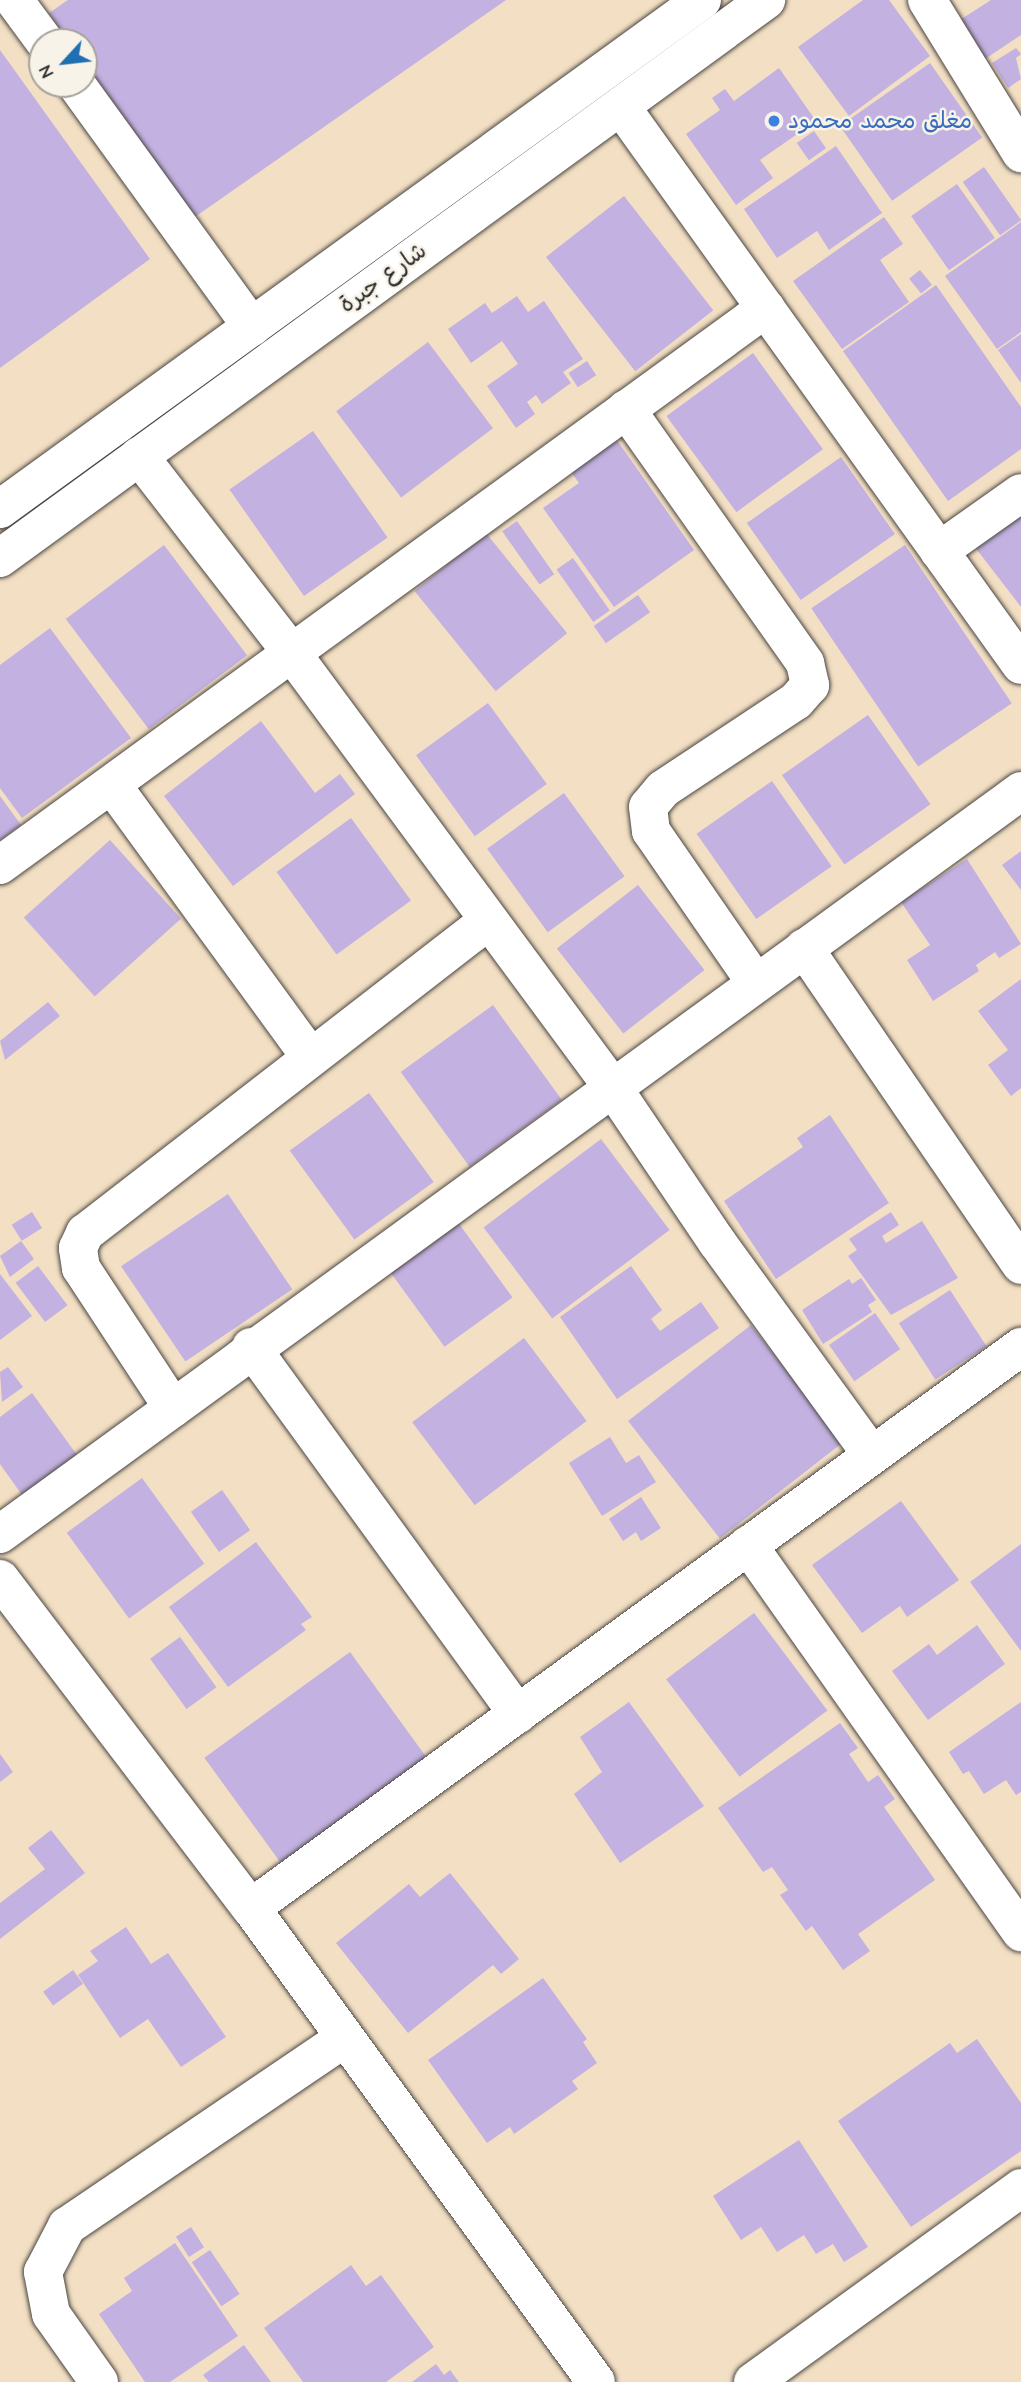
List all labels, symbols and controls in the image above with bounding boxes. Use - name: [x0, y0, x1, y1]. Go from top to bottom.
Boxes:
- north arrow: [28, 28, 98, 98]
- text: N: [33, 61, 59, 82]
- place label: مغلق محمد محمود: [788, 107, 972, 135]
- marker: مغلق محمد محمود: [766, 113, 782, 129]
- street label: شارع جبرة: [334, 237, 432, 319]

